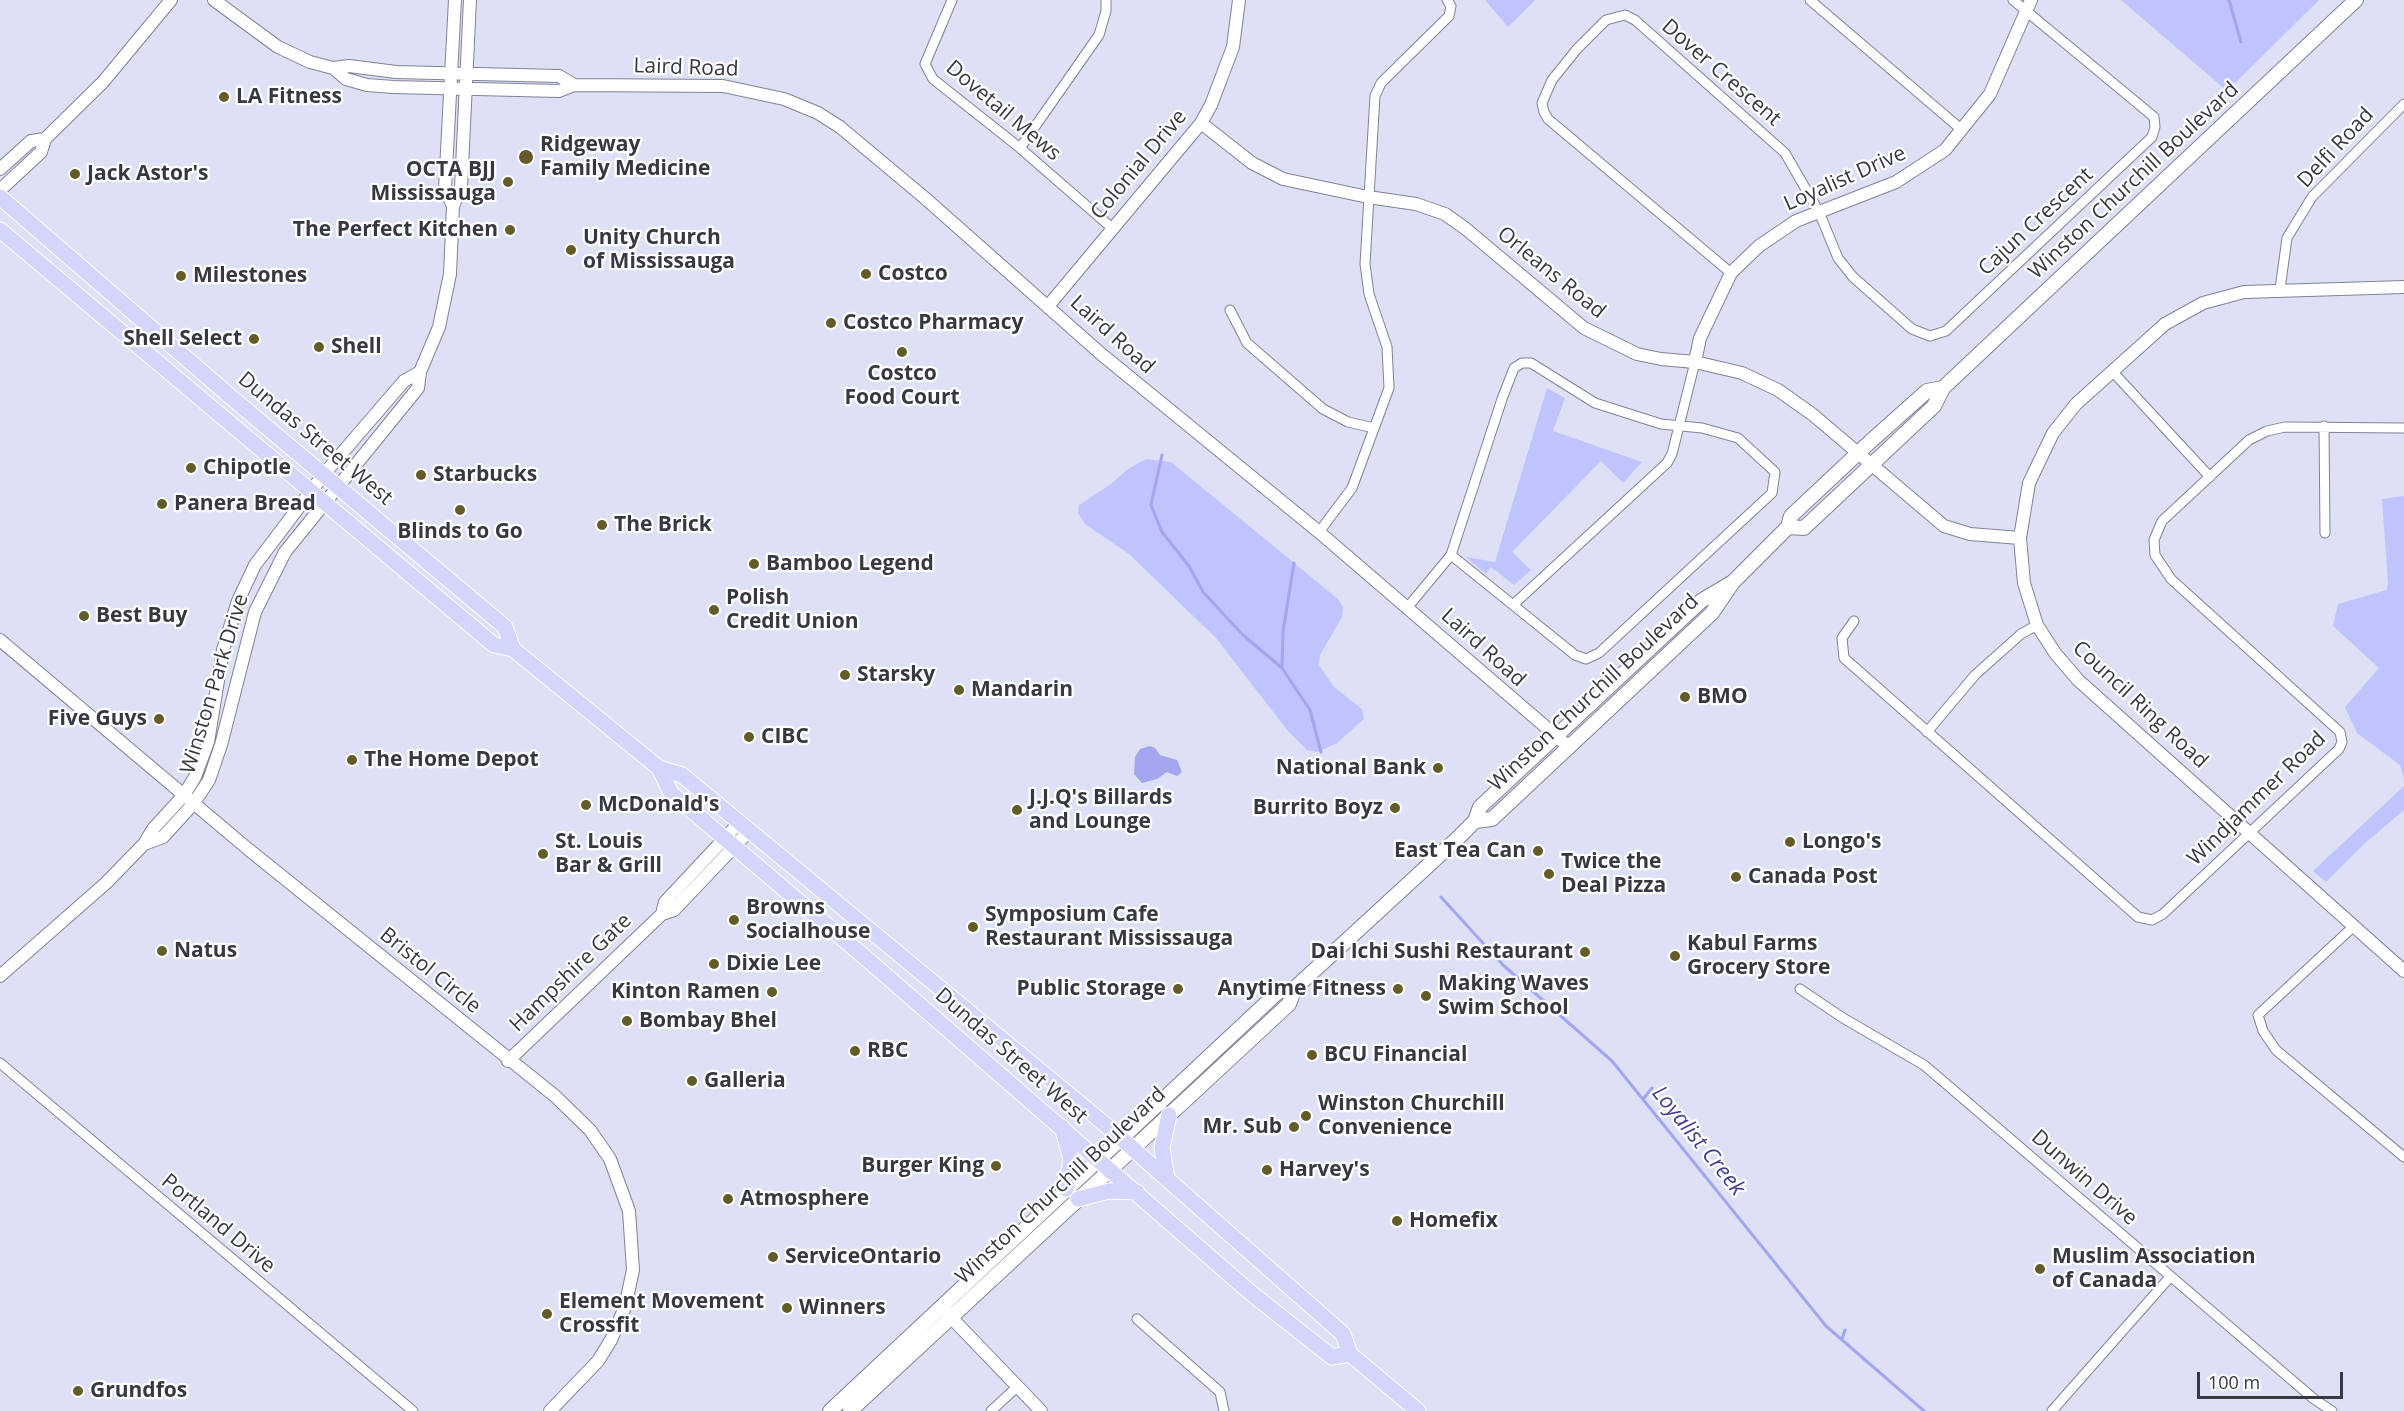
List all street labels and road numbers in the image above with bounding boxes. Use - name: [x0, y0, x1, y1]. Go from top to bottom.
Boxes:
- street label: Dover Crescent: [1656, 14, 1786, 132]
- street label: Laird Road: [633, 54, 739, 82]
- street label: Dovetail Mews: [940, 56, 1066, 166]
- street label: Winston Churchill Boulevard: [2024, 77, 2244, 285]
- street label: Delfi Road: [2293, 103, 2379, 193]
- street label: Colonial Drive: [1086, 105, 1192, 225]
- street label: Loyalist Drive: [1780, 141, 1910, 217]
- street label: Cajun Crescent: [1974, 163, 2098, 281]
- street label: Orleans Road: [1492, 222, 1610, 324]
- street label: Laird Road: [1065, 291, 1159, 379]
- street label: Dundas Street West: [233, 367, 397, 511]
- street label: Winston Churchill Boulevard: [1484, 589, 1704, 797]
- street label: Winston Park Drive: [176, 591, 254, 777]
- street label: Laird Road: [1436, 604, 1530, 692]
- street label: Council Ring Road: [2067, 636, 2213, 774]
- street label: Windjammer Road: [2183, 727, 2331, 871]
- street label: Hampshire Gate: [505, 908, 637, 1038]
- street label: Bristol Circle: [374, 923, 486, 1019]
- street label: Dundas Street West: [930, 983, 1092, 1129]
- street label: Winston Churchill Boulevard: [951, 1082, 1171, 1290]
- street label: Dunwin Drive: [2026, 1125, 2142, 1231]
- street label: Portland Drive: [156, 1169, 280, 1279]

